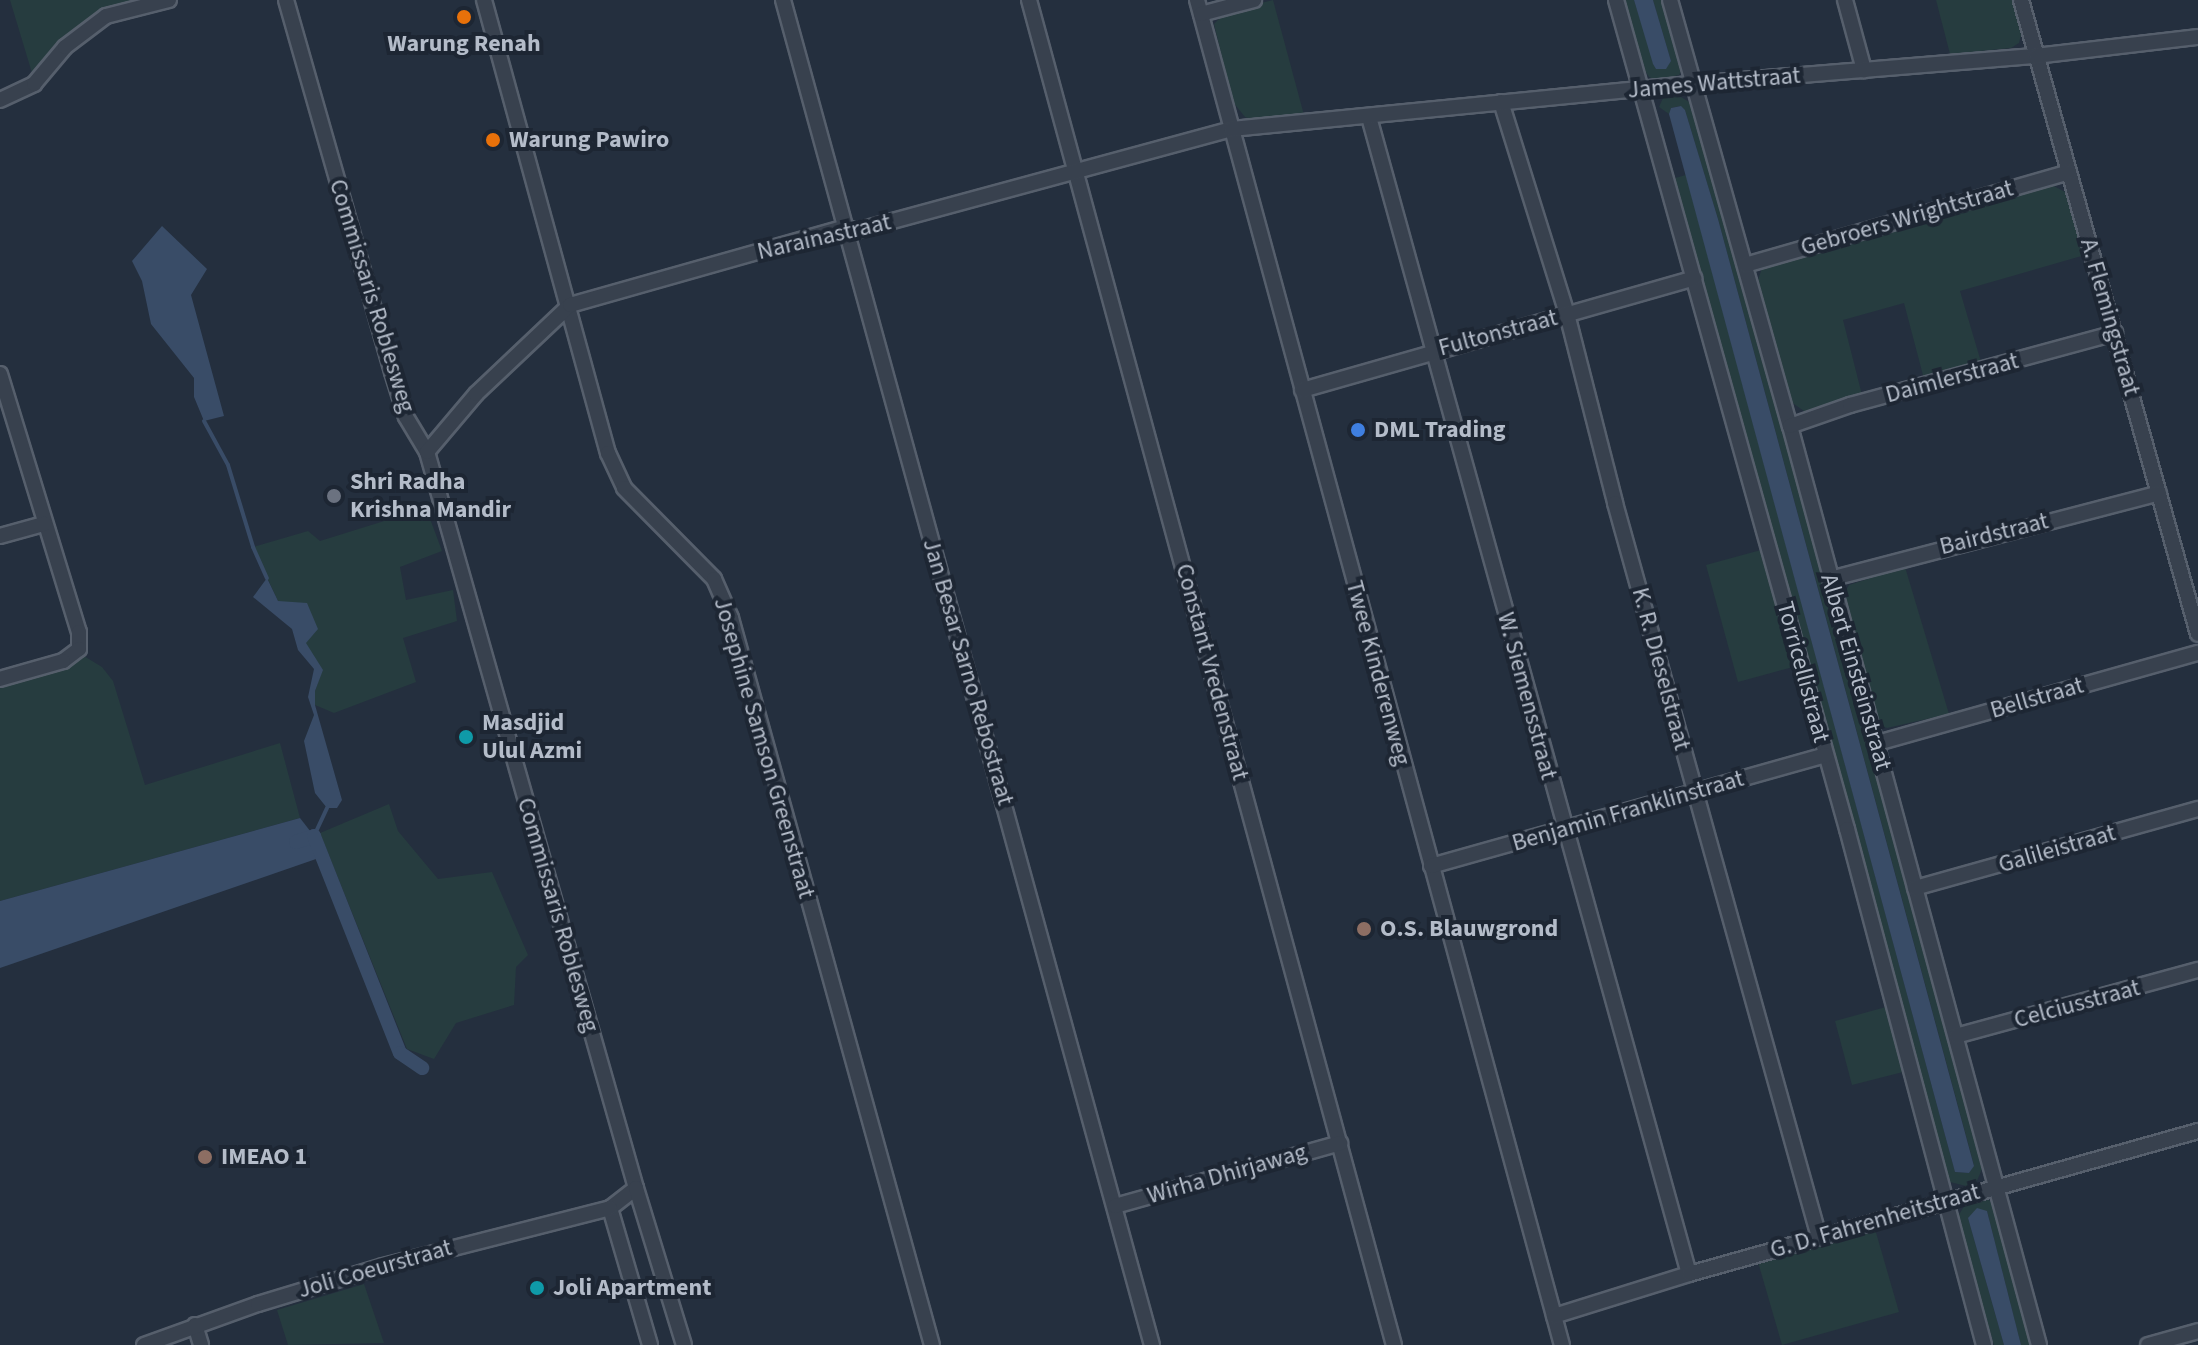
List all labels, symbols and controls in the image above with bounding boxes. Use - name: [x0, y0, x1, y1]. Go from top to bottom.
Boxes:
- marker: Warung Renah: [455, 8, 473, 26]
- place label: Warung Renah: [387, 30, 541, 58]
- street label: James Wattstraat: [1626, 61, 1802, 105]
- place label: Warung Pawiro: [509, 126, 669, 154]
- marker: Warung Pawiro: [484, 131, 502, 149]
- street label: Gebroers Wrightstraat: [1797, 174, 2017, 262]
- street label: Commissaris Roblesweg: [323, 176, 421, 416]
- street label: Narainastraat: [754, 208, 894, 266]
- street label: A. Flemingstraat: [2074, 235, 2146, 399]
- street label: Fultonstraat: [1435, 303, 1561, 363]
- street label: Daimlerstraat: [1882, 346, 2022, 410]
- place label: DML Trading: [1374, 416, 1506, 444]
- marker: DML Trading: [1349, 421, 1367, 439]
- place label: Shri Radha Krishna Mandir: [350, 468, 511, 524]
- marker: Shri Radha Krishna Mandir: [325, 487, 343, 505]
- street label: Bairdstraat: [1937, 507, 2051, 561]
- street label: Jan Besar Sarno Rebostraat: [916, 535, 1020, 809]
- street label: Constant Vredenstraat: [1169, 561, 1255, 783]
- street label: Albert Einsteinstraat: [1814, 570, 1898, 774]
- street label: Twee Kinderenweg: [1339, 577, 1417, 769]
- street label: K. R. Dieselstraat: [1625, 585, 1697, 753]
- street label: Josephine Samson Greenstraat: [707, 594, 821, 902]
- street label: Torricellistraat: [1770, 598, 1836, 746]
- street label: W. Siemensstraat: [1491, 609, 1563, 783]
- street label: Bellstraat: [1987, 671, 2087, 725]
- place label: Masdjid Ulul Azmi: [482, 709, 582, 765]
- marker: Masdjid Ulul Azmi: [457, 728, 475, 746]
- street label: Benjamin Franklinstraat: [1509, 764, 1747, 858]
- street label: Commissaris Roblesweg: [511, 795, 605, 1035]
- street label: Galileistraat: [1995, 819, 2119, 879]
- place label: O.S. Blauwgrond: [1380, 915, 1558, 943]
- marker: O.S. Blauwgrond: [1355, 920, 1373, 938]
- street label: Celciusstraat: [2011, 973, 2143, 1035]
- street label: Wirha Dhirjawag: [1144, 1138, 1310, 1210]
- place label: IMEAO 1: [221, 1143, 307, 1171]
- marker: IMEAO 1: [196, 1148, 214, 1166]
- street label: G. D. Fahrenheitstraat: [1767, 1177, 1983, 1265]
- street label: Joli Coeurstraat: [295, 1233, 455, 1305]
- place label: Joli Apartment: [553, 1274, 711, 1302]
- marker: Joli Apartment: [528, 1279, 546, 1297]

